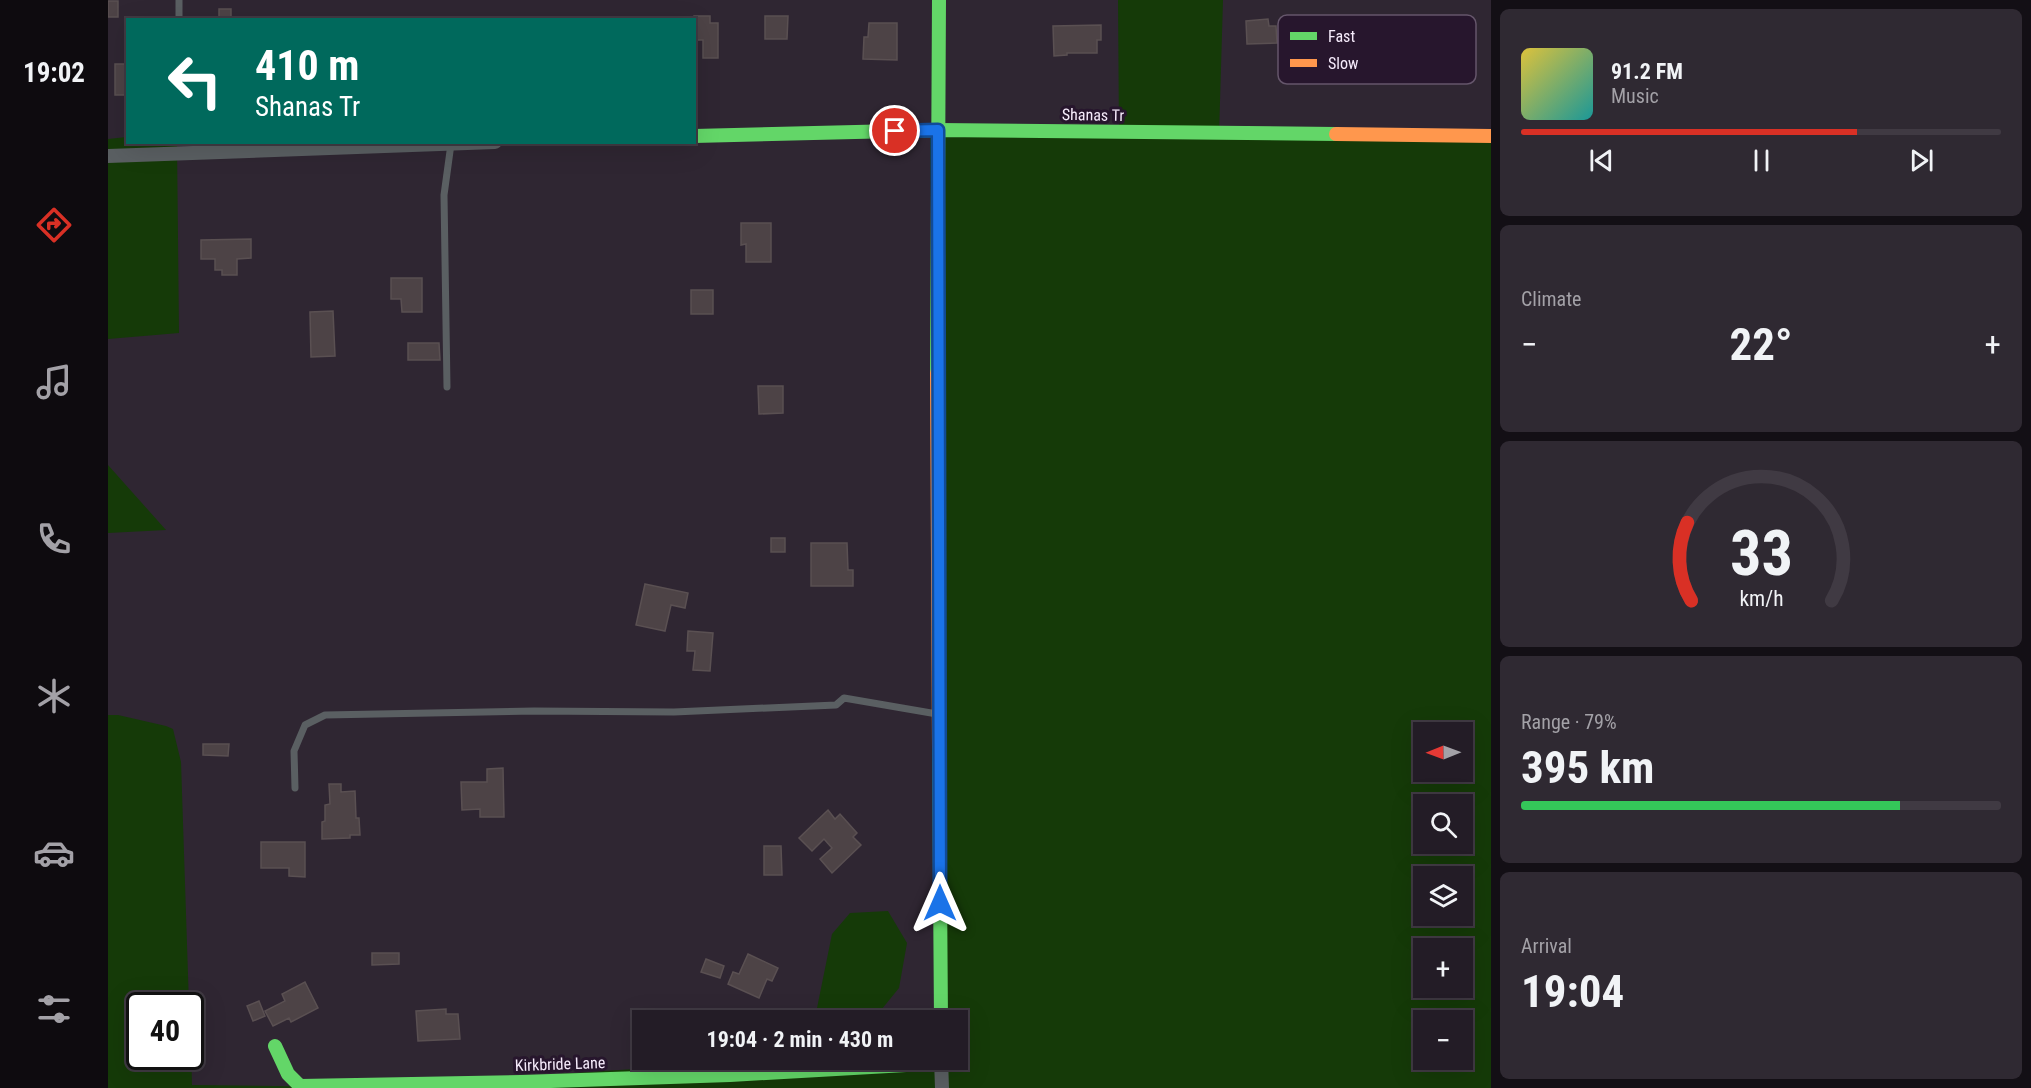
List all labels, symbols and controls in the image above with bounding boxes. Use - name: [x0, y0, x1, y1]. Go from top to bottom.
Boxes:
- legend: [1278, 15, 1476, 84]
- text: Fast: [1328, 27, 1355, 46]
- text: 410 m: [255, 41, 360, 90]
- icon: left: [156, 42, 234, 120]
- text: Slow: [1328, 54, 1358, 73]
- text: 19:02: [23, 57, 85, 89]
- text: 91.2 FM: [1611, 59, 1683, 84]
- text: Music: [1611, 84, 1659, 108]
- text: Shanas Tr: [255, 91, 360, 123]
- pin: [869, 105, 920, 156]
- street label: Shanas Tr: [1062, 105, 1124, 125]
- icon: arrive: [878, 114, 911, 147]
- icon: previous: [1585, 144, 1618, 177]
- icon: pause: [1745, 144, 1778, 177]
- icon: next: [1905, 144, 1938, 177]
- icon: directions: [33, 204, 75, 246]
- text: Climate: [1521, 287, 1581, 311]
- text: 22°: [1730, 318, 1793, 371]
- text: −: [1521, 325, 1538, 364]
- text: +: [1985, 325, 2001, 364]
- icon: music: [33, 361, 75, 403]
- text: 33: [1729, 517, 1793, 590]
- icon: phone: [33, 518, 75, 560]
- text: km/h: [1739, 586, 1783, 611]
- icon: climate: [33, 675, 75, 717]
- text: Range · 79%: [1521, 710, 1617, 734]
- north arrow: [1413, 722, 1473, 782]
- map controls: [1413, 722, 1473, 1070]
- text: 395 km: [1521, 741, 1654, 794]
- button: search: [1413, 794, 1473, 854]
- icon: car: [33, 832, 75, 874]
- button: layers: [1413, 866, 1473, 926]
- position arrow: [908, 871, 972, 935]
- text: Arrival: [1521, 934, 1572, 958]
- button: +: [1413, 938, 1473, 998]
- text: 19:04: [1521, 965, 1624, 1018]
- icon: filters: [33, 988, 75, 1030]
- speed limit sign: 40: [126, 992, 204, 1070]
- button: −: [1413, 1010, 1473, 1070]
- text: 19:04 · 2 min · 430 m: [707, 1027, 893, 1052]
- street label: Kirkbride Lane: [514, 1053, 606, 1075]

